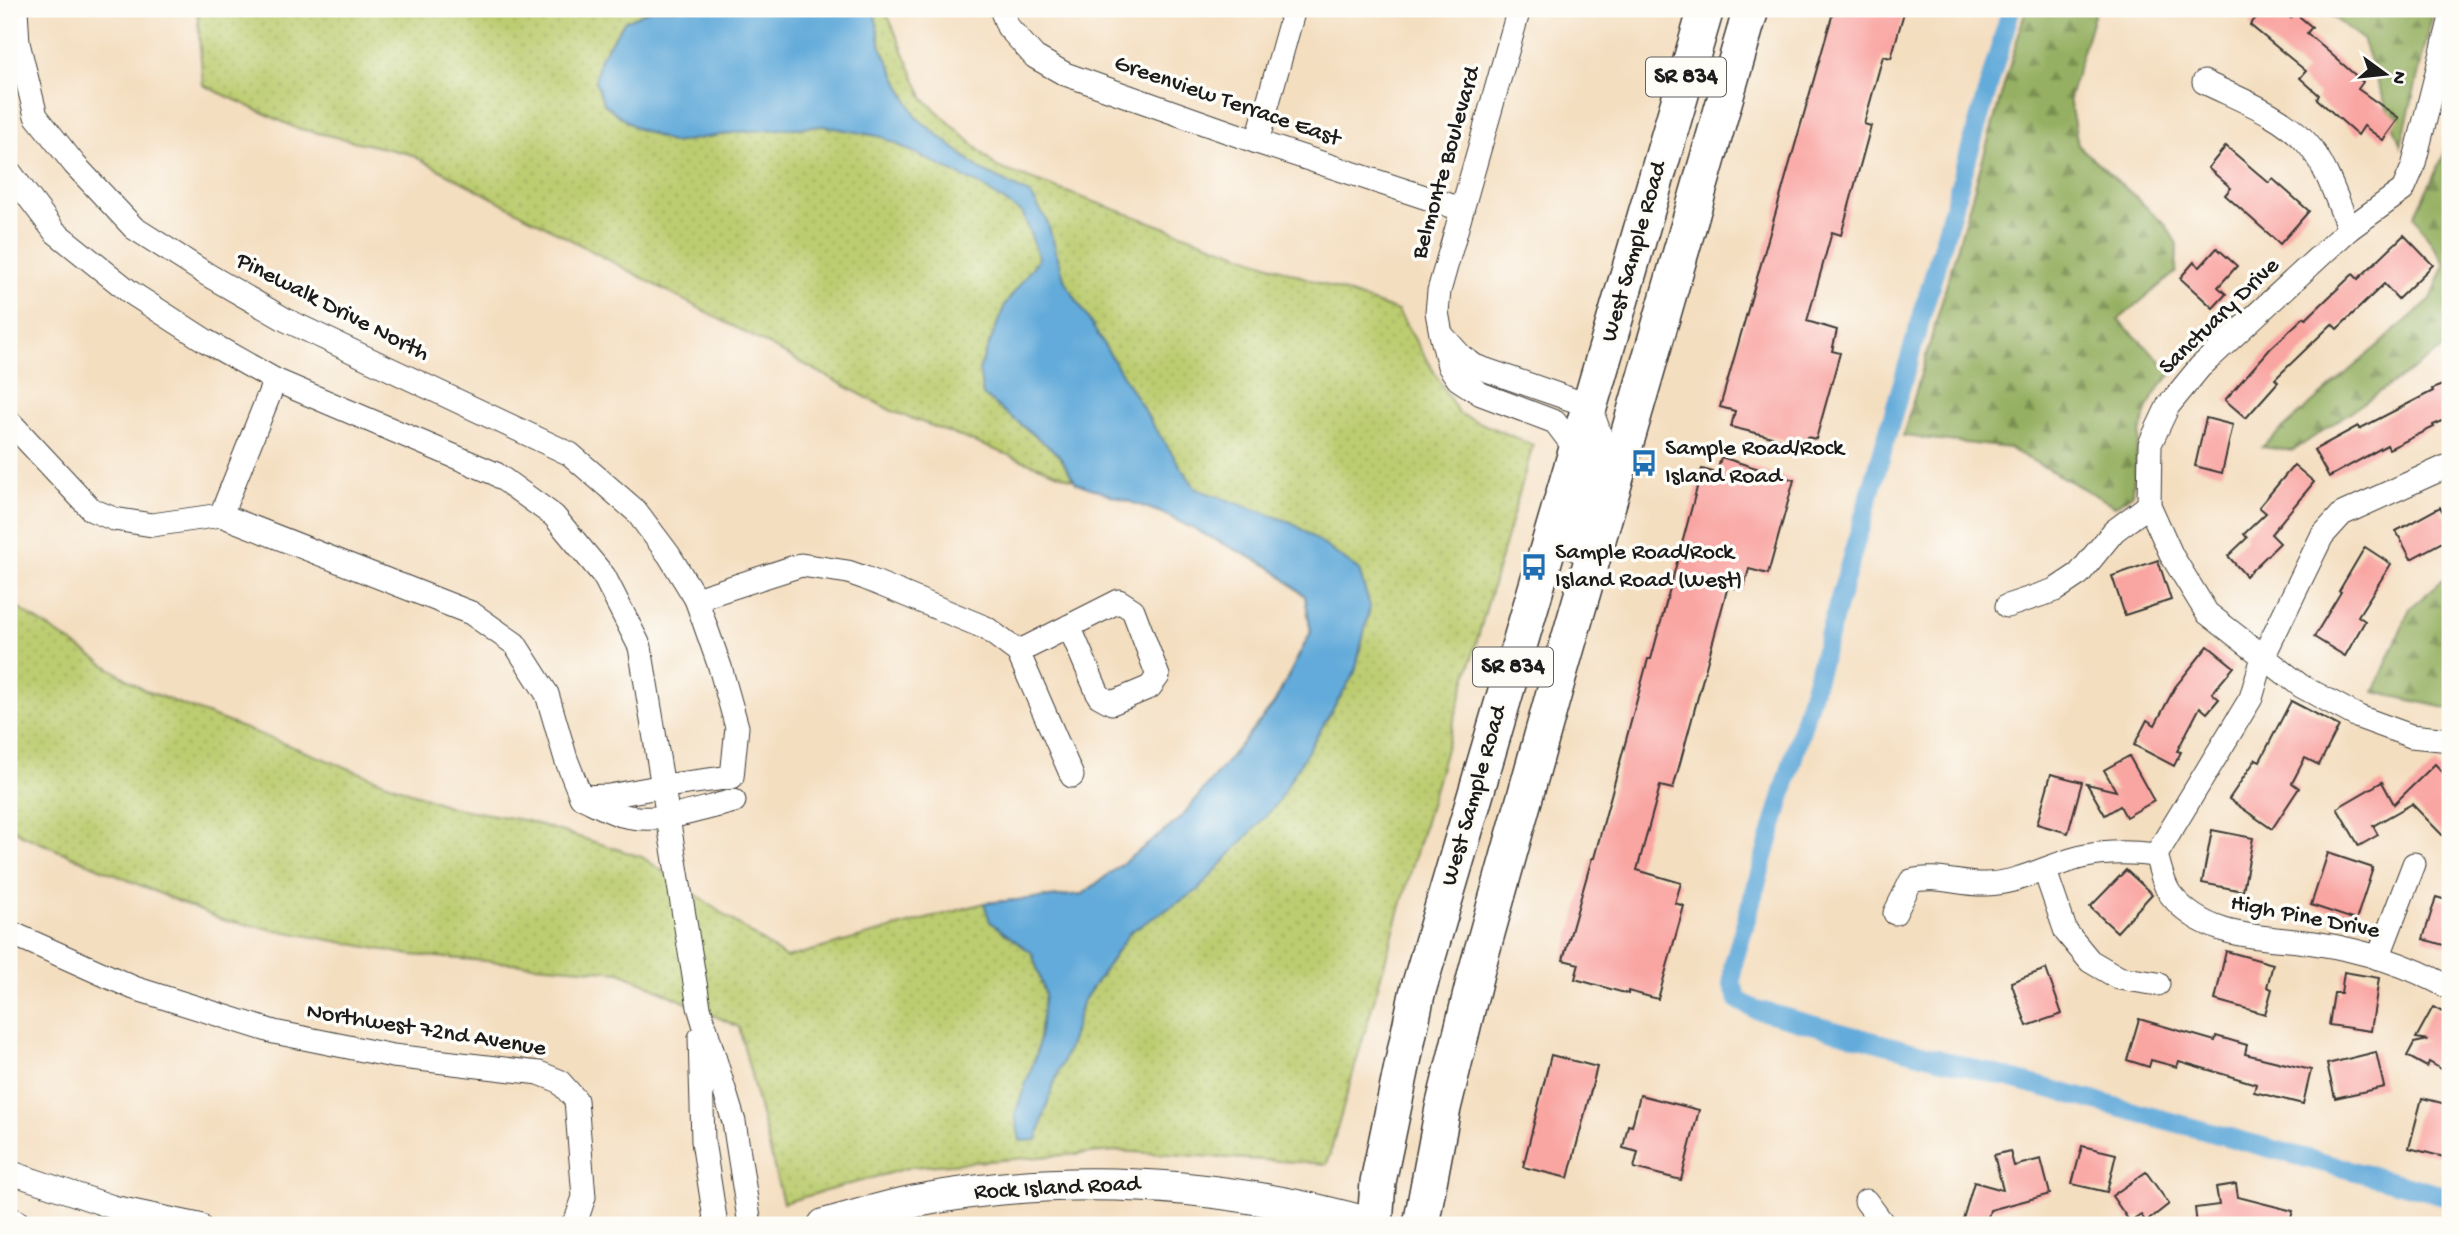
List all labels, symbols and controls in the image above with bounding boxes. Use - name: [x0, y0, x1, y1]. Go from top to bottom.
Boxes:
- north arrow: [2350, 38, 2420, 108]
- street label: Greenview Terrace East: [1110, 50, 1346, 155]
- road number: SR 834: [1646, 58, 1726, 96]
- street label: Belmonte Boulevard: [1405, 62, 1489, 264]
- text: N: [2385, 69, 2411, 86]
- street label: West Sample Road: [1595, 157, 1675, 345]
- street label: Pinewalk Drive North: [230, 246, 434, 369]
- street label: Sanctuary Drive: [2154, 252, 2287, 382]
- place label: Sample Road/Rock Island Road: [1665, 435, 1846, 492]
- bus stop icon: Sample Road/Rock Island Road: [1629, 448, 1659, 478]
- place label: Sample Road/Rock Island Road (West): [1555, 539, 1742, 596]
- bus stop icon: Sample Road/Rock Island Road (West): [1519, 552, 1549, 582]
- road number: SR 834: [1473, 648, 1553, 687]
- street label: West Sample Road: [1435, 701, 1515, 889]
- street label: High Pine Drive: [2228, 889, 2383, 947]
- street label: Northwest 72nd Avenue: [304, 998, 548, 1064]
- street label: Rock Island Road: [973, 1170, 1143, 1208]

